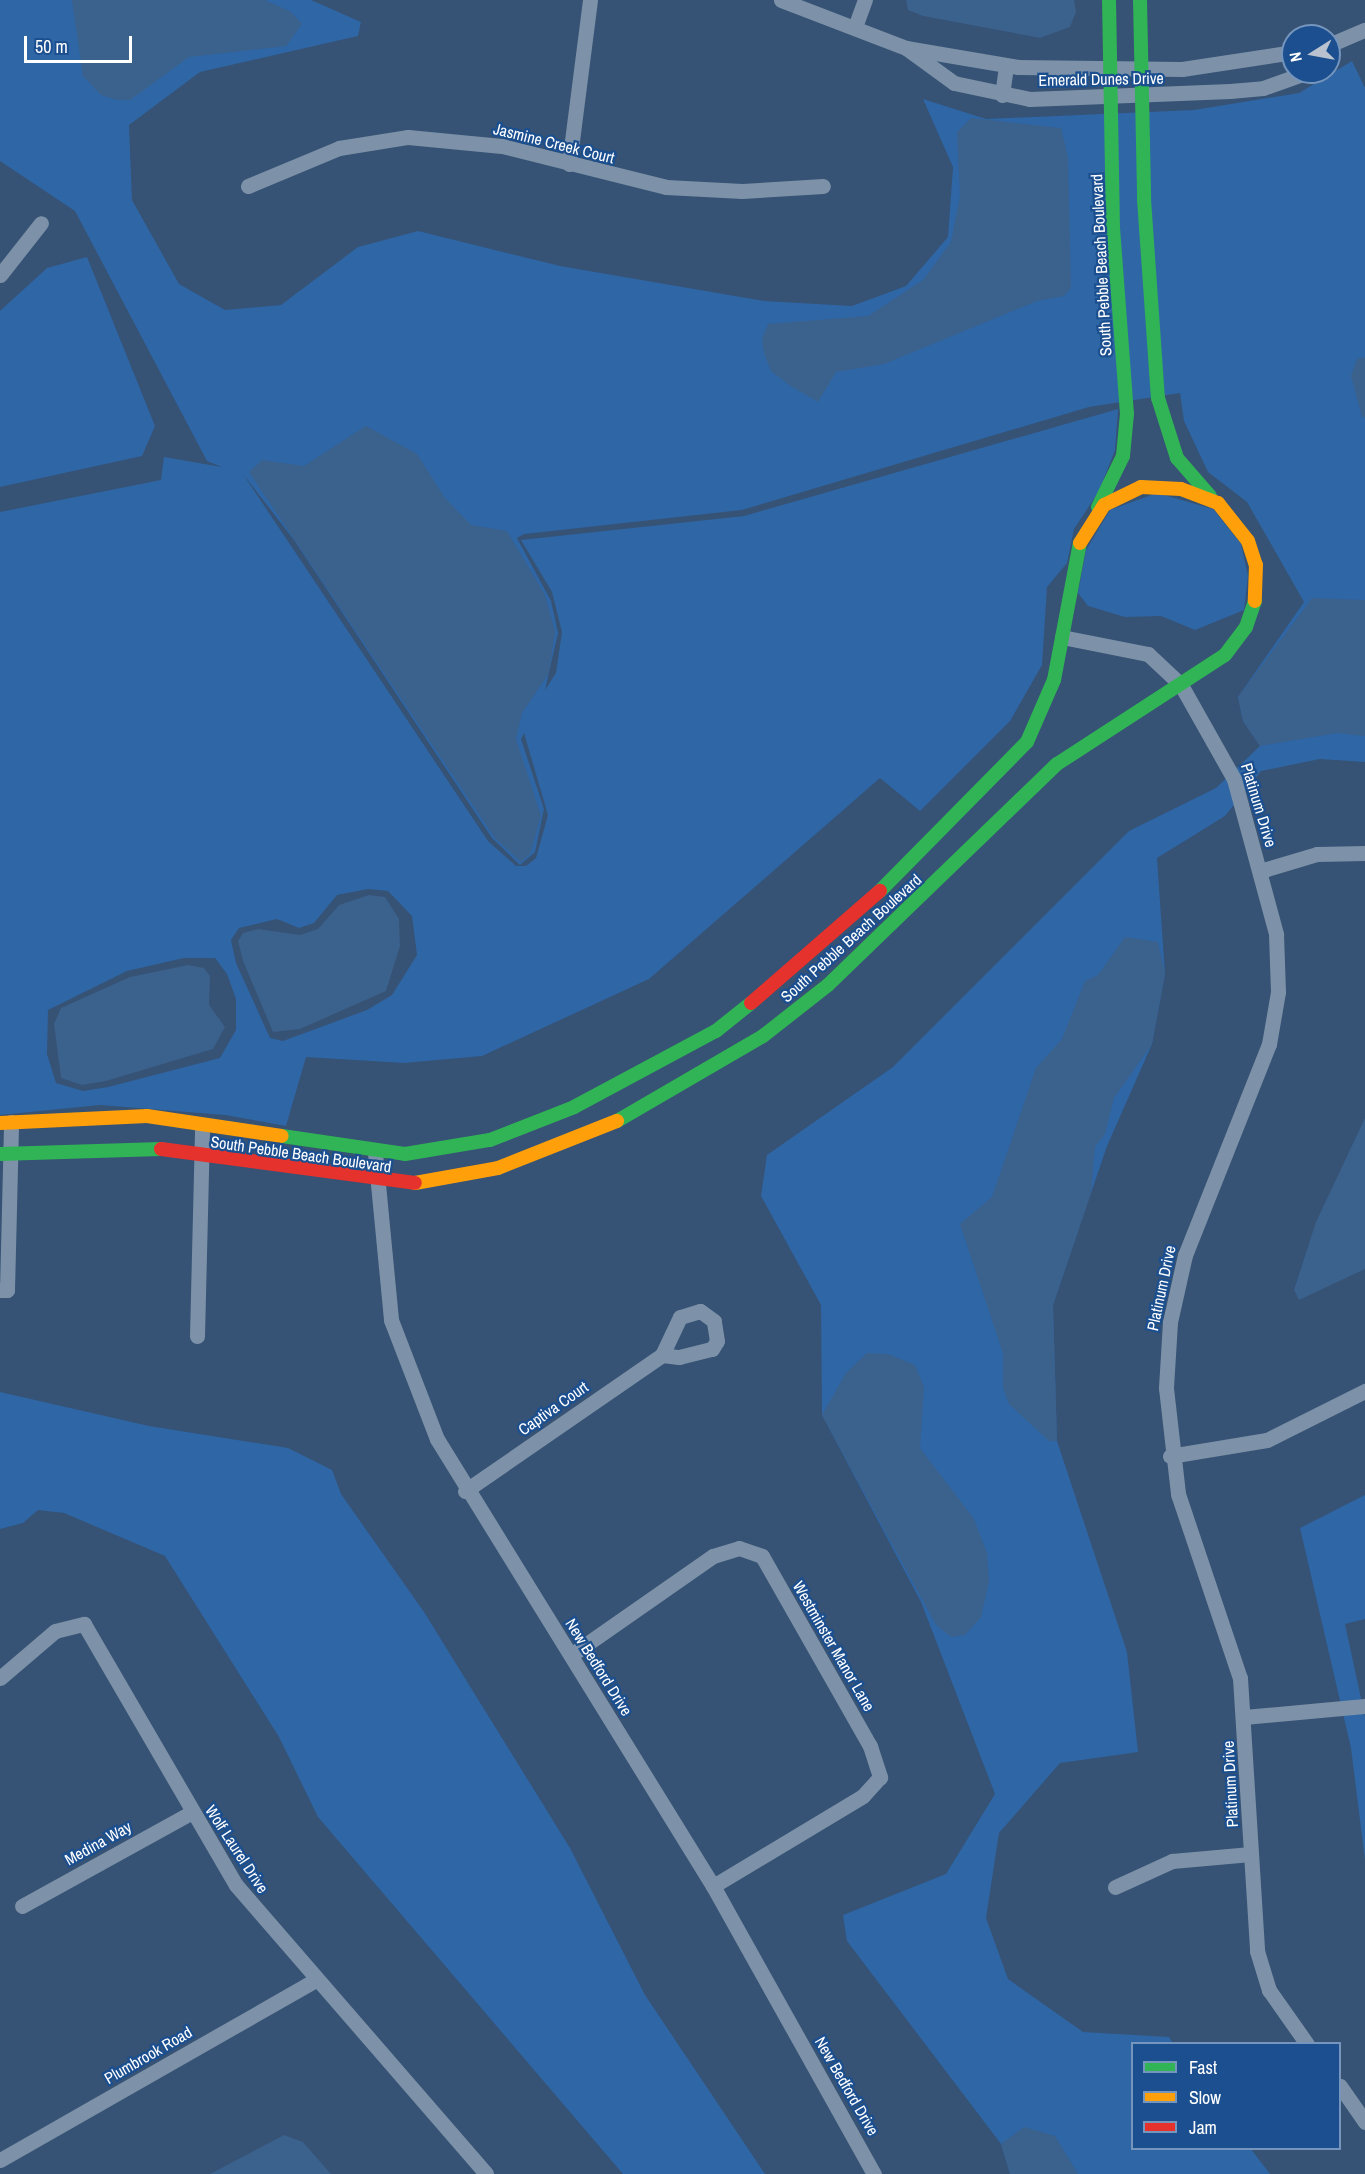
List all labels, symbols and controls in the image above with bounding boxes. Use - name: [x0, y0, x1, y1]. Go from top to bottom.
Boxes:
- scale bar: [27, 24, 135, 62]
- north arrow: [1281, 24, 1341, 84]
- text: 50 m: [35, 34, 68, 59]
- text: N: [1284, 50, 1307, 64]
- street label: Emerald Dunes Drive: [1038, 68, 1164, 90]
- street label: Jasmine Creek Court: [492, 119, 616, 167]
- street label: South Pebble Beach Boulevard: [1087, 173, 1115, 357]
- street label: Platinum Drive: [1237, 761, 1281, 849]
- street label: South Pebble Beach Boulevard: [777, 870, 925, 1006]
- street label: South Pebble Beach Boulevard: [209, 1132, 393, 1176]
- street label: Platinum Drive: [1143, 1244, 1179, 1332]
- street label: Captiva Court: [514, 1377, 592, 1439]
- street label: Westminster Manor Lane: [789, 1578, 879, 1714]
- street label: New Bedford Drive: [561, 1615, 637, 1719]
- street label: Platinum Drive: [1218, 1740, 1242, 1828]
- street label: Wolf Laurel Drive: [201, 1801, 273, 1897]
- street label: Medina Way: [61, 1817, 135, 1869]
- street label: Plumbrook Road: [101, 2022, 195, 2088]
- street label: New Bedford Drive: [811, 2033, 883, 2139]
- legend: [1131, 2042, 1341, 2150]
- text: Fast: [1189, 2055, 1217, 2080]
- text: Slow: [1189, 2085, 1221, 2110]
- text: Jam: [1189, 2115, 1217, 2140]

